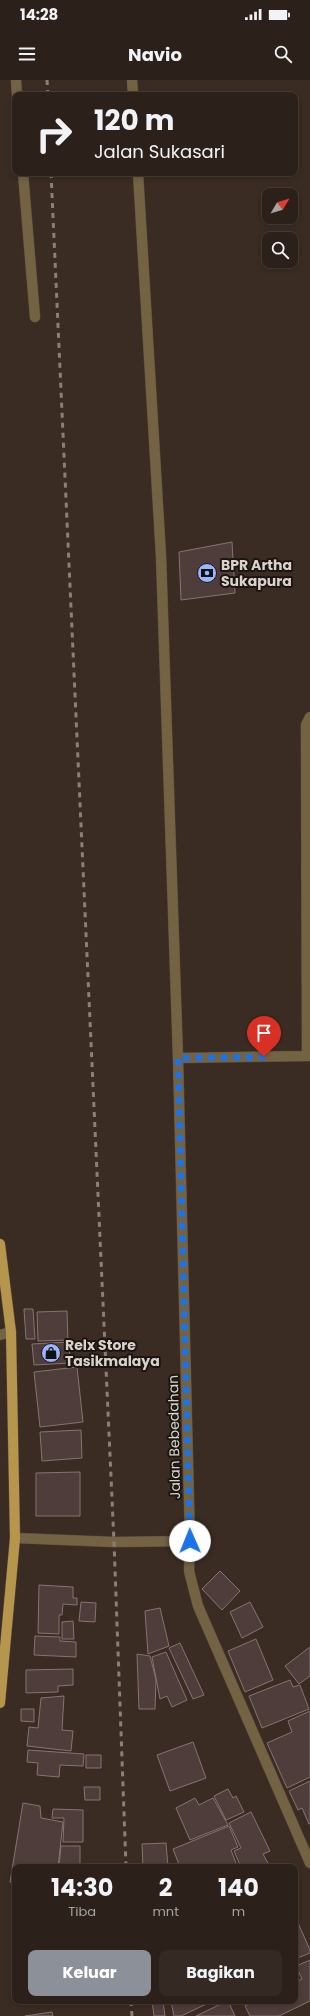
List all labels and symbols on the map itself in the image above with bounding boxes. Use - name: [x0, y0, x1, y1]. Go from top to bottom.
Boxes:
- north arrow: [262, 188, 298, 224]
- place label: BPR Artha Sukapura: [221, 555, 292, 591]
- bank icon: BPR Artha Sukapura: [196, 562, 218, 584]
- pin: [247, 1016, 281, 1057]
- place label: Relx Store Tasikmalaya: [65, 1335, 160, 1371]
- shop icon: Relx Store Tasikmalaya: [40, 1342, 62, 1364]
- street label: Jalan Bebedahan: [163, 1375, 185, 1499]
- position arrow: [169, 1520, 211, 1562]

